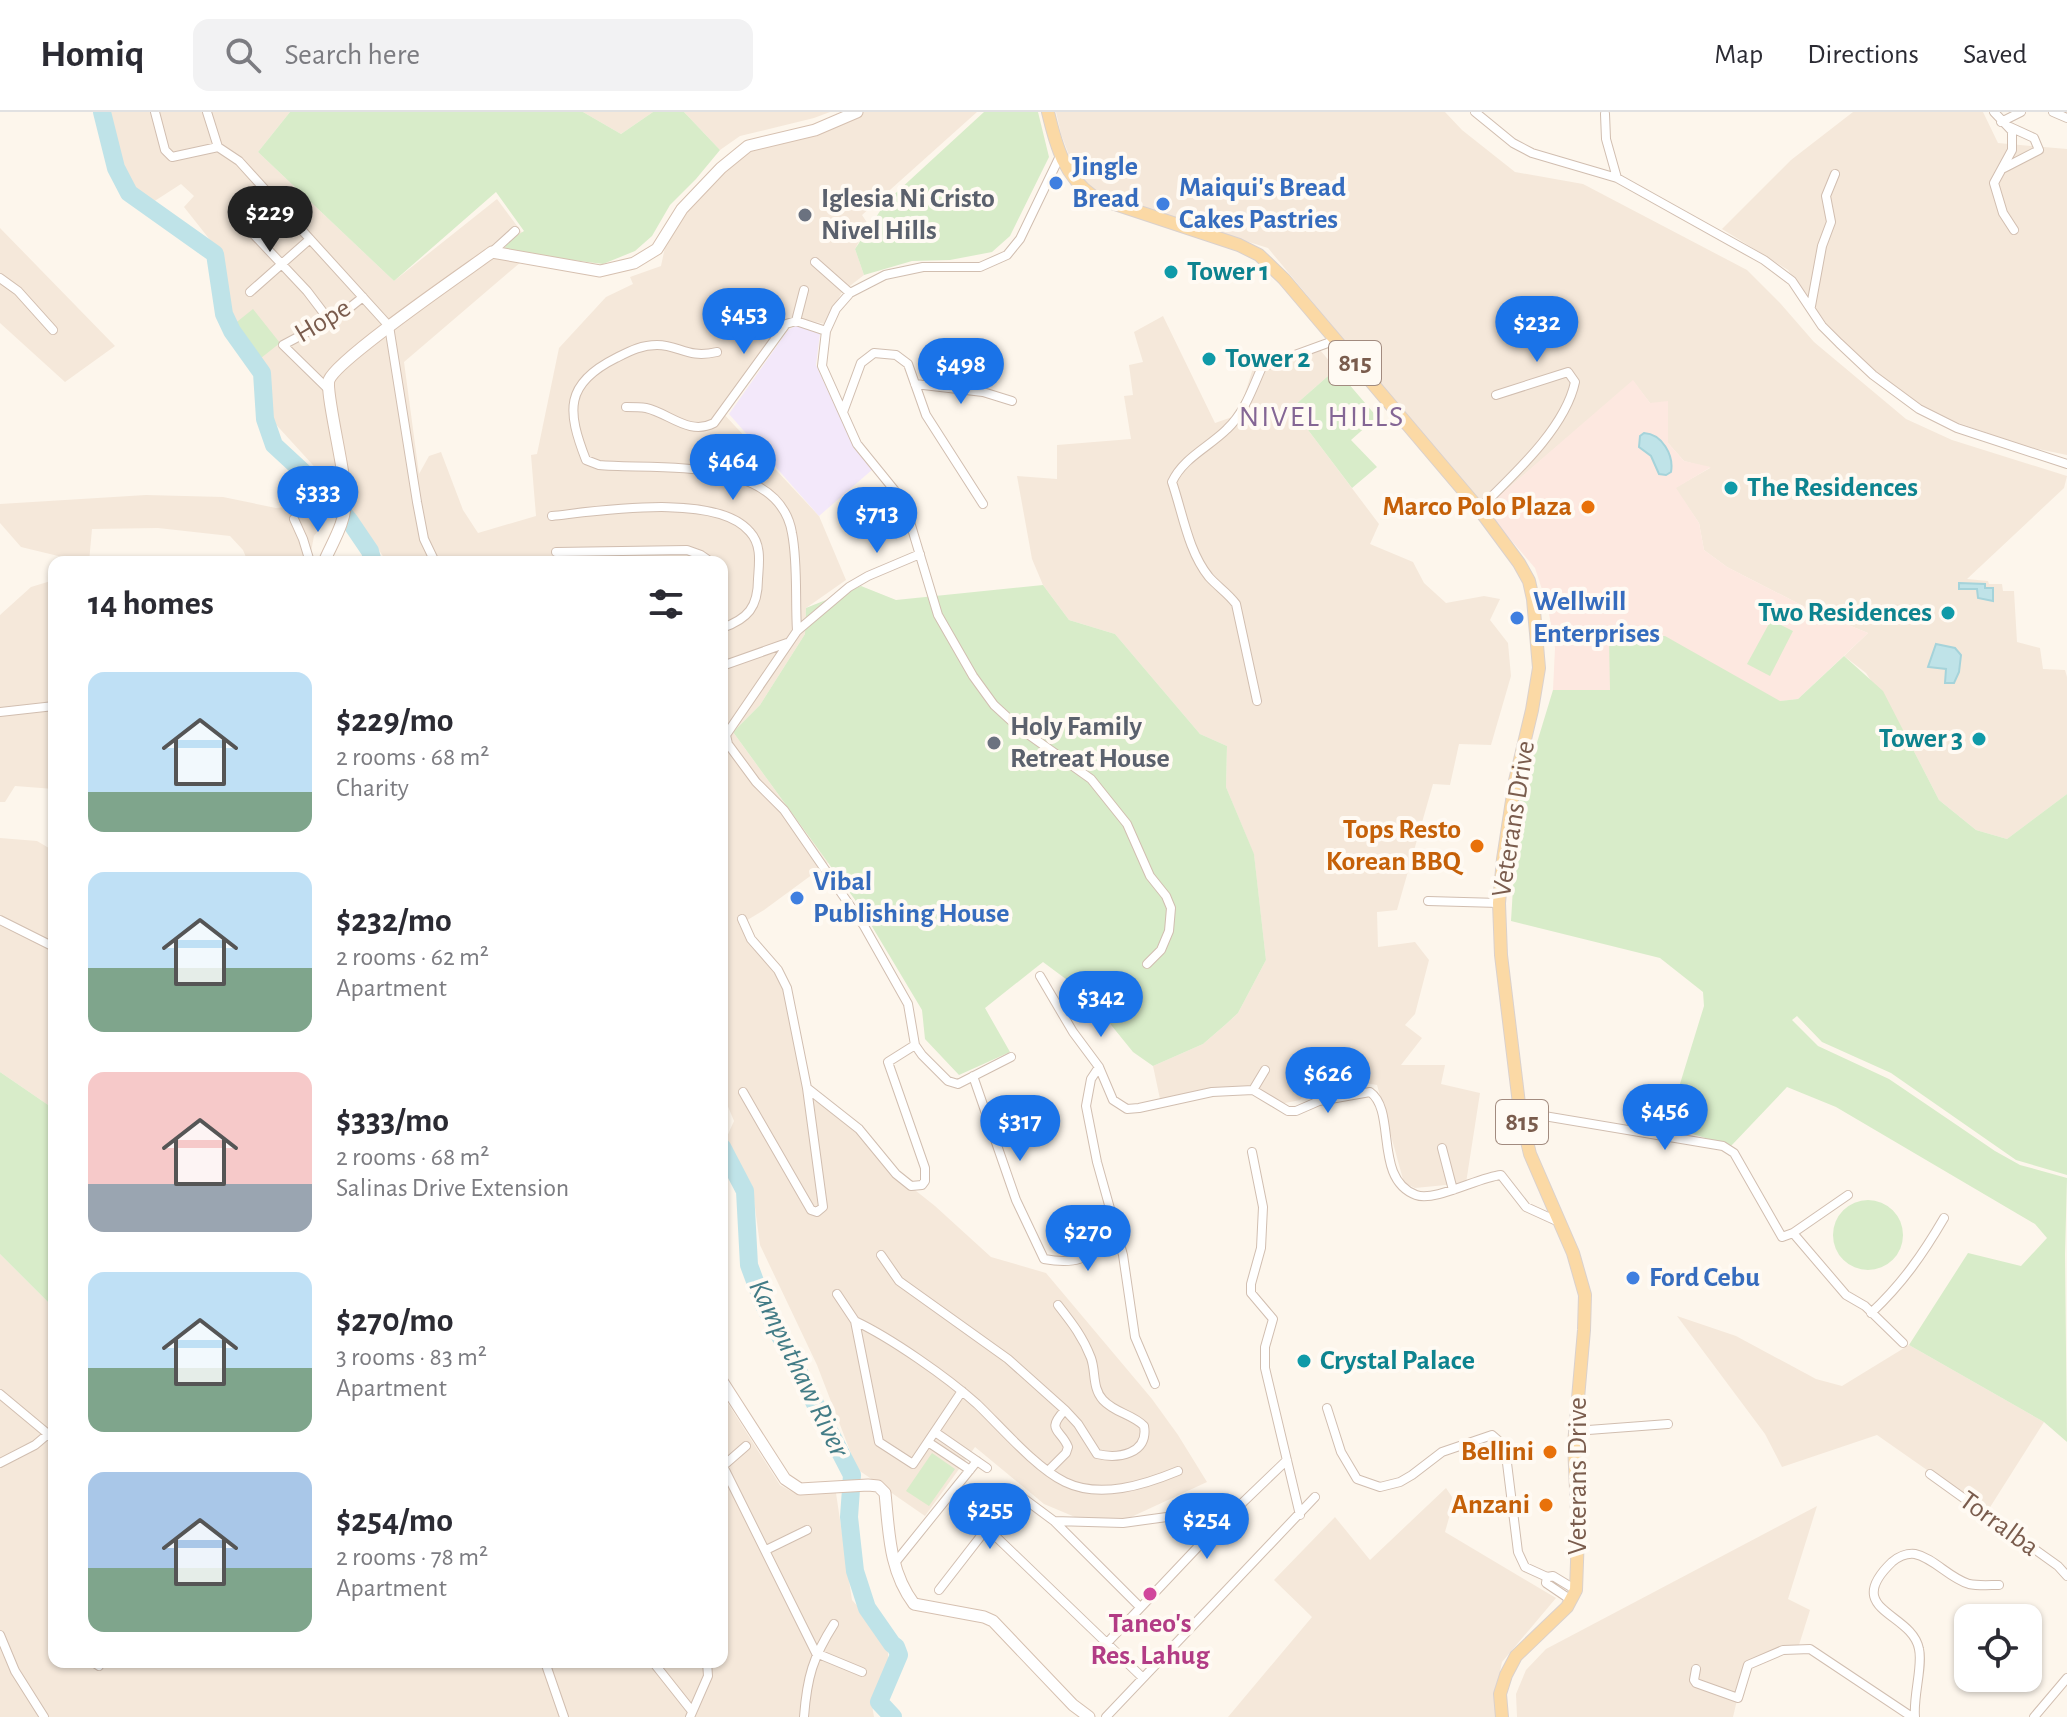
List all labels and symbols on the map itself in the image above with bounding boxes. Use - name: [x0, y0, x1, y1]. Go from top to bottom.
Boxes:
- place label: Jingle Bread: [1072, 153, 1139, 213]
- marker: Jingle Bread: [1047, 174, 1065, 192]
- place label: Maiqui's Bread Cakes Pastries: [1179, 174, 1346, 234]
- place label: Iglesia Ni Cristo Nivel Hills: [821, 185, 995, 245]
- pin: $229: [223, 186, 317, 254]
- marker: Maiqui's Bread Cakes Pastries: [1154, 195, 1172, 213]
- marker: Iglesia Ni Cristo Nivel Hills: [796, 206, 814, 224]
- place label: Tower 1: [1187, 258, 1269, 286]
- marker: Tower 1: [1162, 263, 1180, 281]
- pin: $453: [697, 288, 791, 356]
- street label: Hope: [290, 294, 356, 348]
- pin: $232: [1490, 296, 1584, 364]
- pin: $498: [914, 338, 1008, 406]
- road number: 815: [1329, 341, 1381, 385]
- place label: Tower 2: [1225, 345, 1310, 373]
- marker: Tower 2: [1200, 350, 1218, 368]
- district label: NIVEL HILLS: [1239, 402, 1405, 432]
- pin: $464: [686, 434, 780, 502]
- pin: $333: [271, 466, 365, 534]
- place label: The Residences: [1747, 474, 1918, 502]
- marker: The Residences: [1722, 479, 1740, 497]
- pin: $713: [830, 487, 924, 555]
- place label: Marco Polo Plaza: [1383, 493, 1572, 521]
- marker: Marco Polo Plaza: [1579, 498, 1597, 516]
- place label: Wellwill Enterprises: [1533, 588, 1660, 648]
- place label: Two Residences: [1758, 599, 1932, 627]
- marker: Two Residences: [1939, 604, 1957, 622]
- marker: Wellwill Enterprises: [1508, 609, 1526, 627]
- place label: Holy Family Retreat House: [1010, 713, 1170, 773]
- place label: Tower 3: [1879, 725, 1963, 753]
- marker: Tower 3: [1970, 730, 1988, 748]
- marker: Holy Family Retreat House: [985, 734, 1003, 752]
- street label: Veterans Drive: [1488, 739, 1540, 899]
- place label: Tops Resto Korean BBQ: [1326, 816, 1464, 876]
- marker: Tops Resto Korean BBQ: [1468, 837, 1486, 855]
- place label: Vibal Publishing House: [813, 868, 1010, 928]
- marker: Vibal Publishing House: [788, 889, 806, 907]
- pin: $342: [1054, 971, 1148, 1039]
- pin: $626: [1281, 1047, 1375, 1115]
- pin: $456: [1618, 1084, 1712, 1152]
- pin: $317: [973, 1095, 1067, 1163]
- road number: 815: [1496, 1100, 1548, 1144]
- pin: $270: [1041, 1205, 1135, 1273]
- place label: Ford Cebu: [1649, 1264, 1760, 1292]
- marker: Ford Cebu: [1624, 1269, 1642, 1287]
- water label: Kamputhaw River: [743, 1274, 855, 1463]
- place label: Crystal Palace: [1320, 1347, 1475, 1375]
- marker: Crystal Palace: [1295, 1352, 1313, 1370]
- street label: Veterans Drive: [1564, 1397, 1592, 1555]
- place label: Bellini: [1461, 1438, 1534, 1466]
- marker: Bellini: [1541, 1443, 1559, 1461]
- pin: $255: [943, 1483, 1037, 1551]
- street label: Torralba: [1954, 1486, 2044, 1562]
- place label: Anzani: [1451, 1491, 1530, 1519]
- pin: $254: [1160, 1493, 1254, 1561]
- marker: Anzani: [1537, 1496, 1555, 1514]
- marker: Taneo's Res. Lahug: [1141, 1585, 1159, 1603]
- place label: Taneo's Res. Lahug: [1091, 1610, 1210, 1670]

